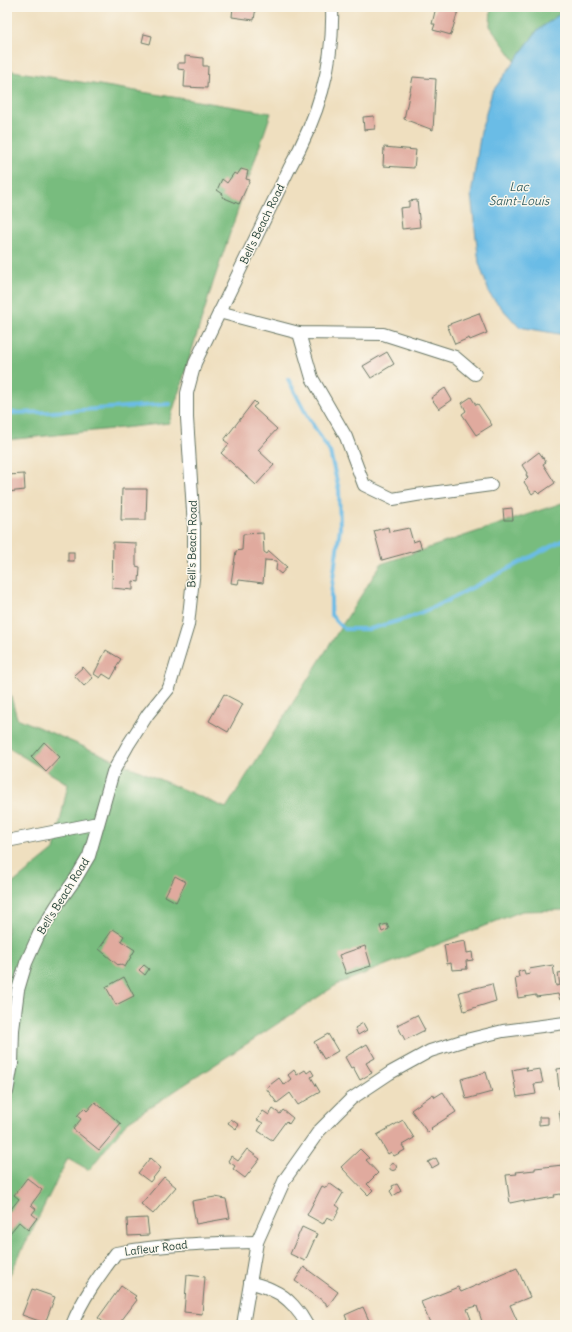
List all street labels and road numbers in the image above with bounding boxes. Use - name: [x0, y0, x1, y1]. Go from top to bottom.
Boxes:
- street label: Bell's Beach Road: [237, 181, 288, 266]
- street label: Bell's Beach Road: [184, 500, 200, 588]
- street label: Bell's Beach Road: [34, 855, 92, 937]
- street label: Lafleur Road: [124, 1237, 189, 1259]

